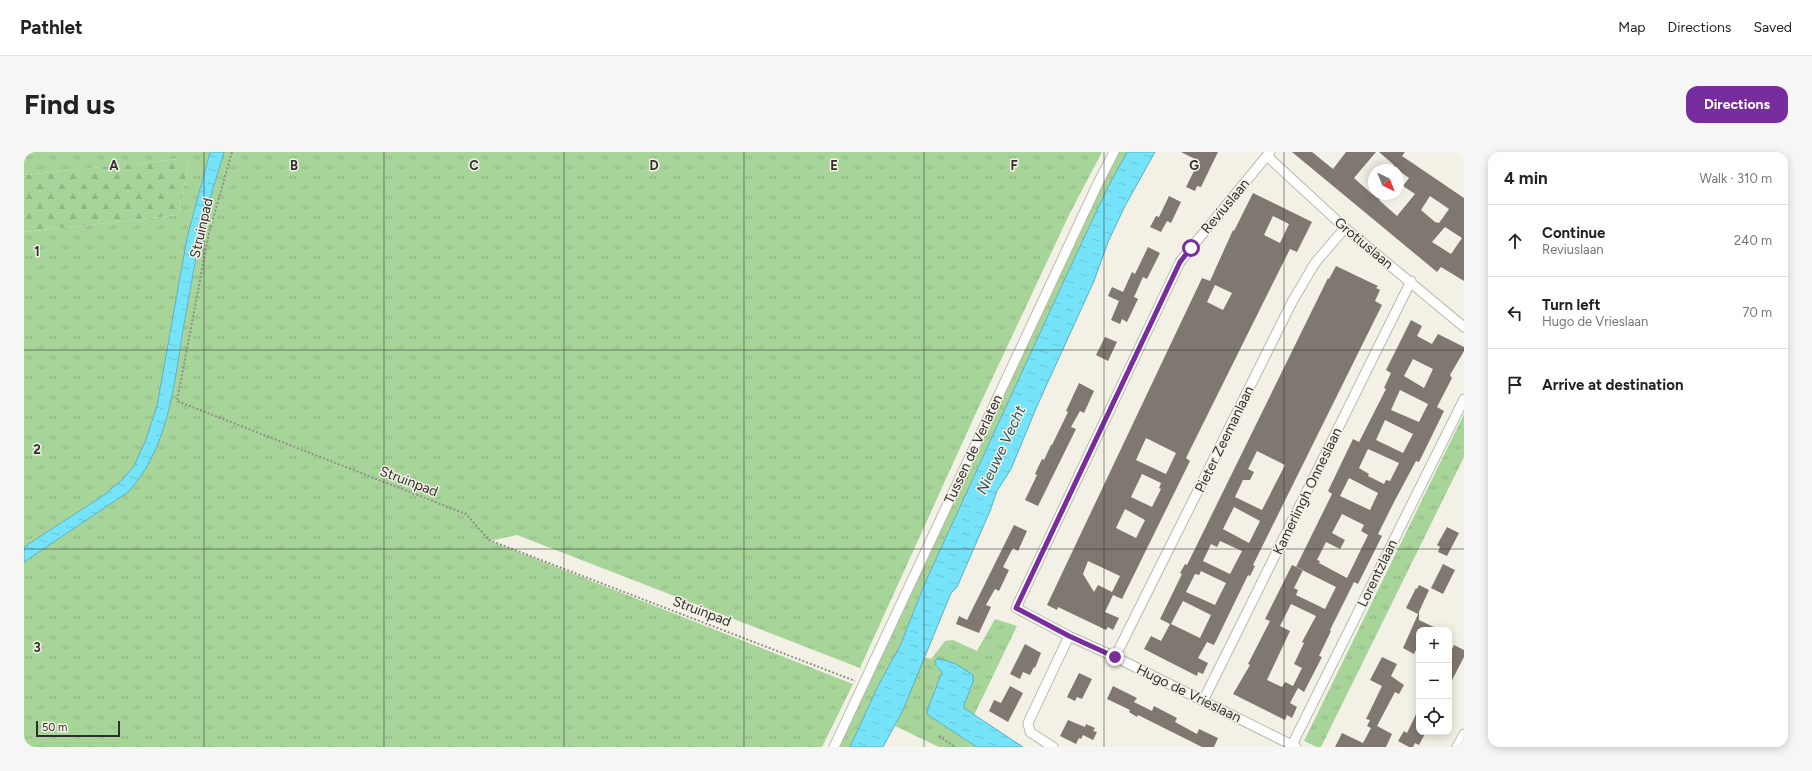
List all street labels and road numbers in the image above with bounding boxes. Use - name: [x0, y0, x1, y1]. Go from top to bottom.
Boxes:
- street label: Reviuslaan: [1198, 175, 1253, 237]
- street label: Struinpad: [186, 196, 217, 260]
- street label: Grotiuslaan: [1331, 214, 1397, 273]
- street label: Pieter Zeemanlaan: [1191, 383, 1258, 495]
- street label: Tussen de Verlaten: [941, 392, 1006, 507]
- street label: Kamerlingh Onneslaan: [1269, 425, 1346, 558]
- street label: Struinpad: [377, 463, 440, 500]
- street label: Lorentzlaan: [1354, 537, 1401, 610]
- street label: Struinpad: [670, 593, 733, 630]
- street label: Hugo de Vrieslaan: [1134, 661, 1244, 726]

